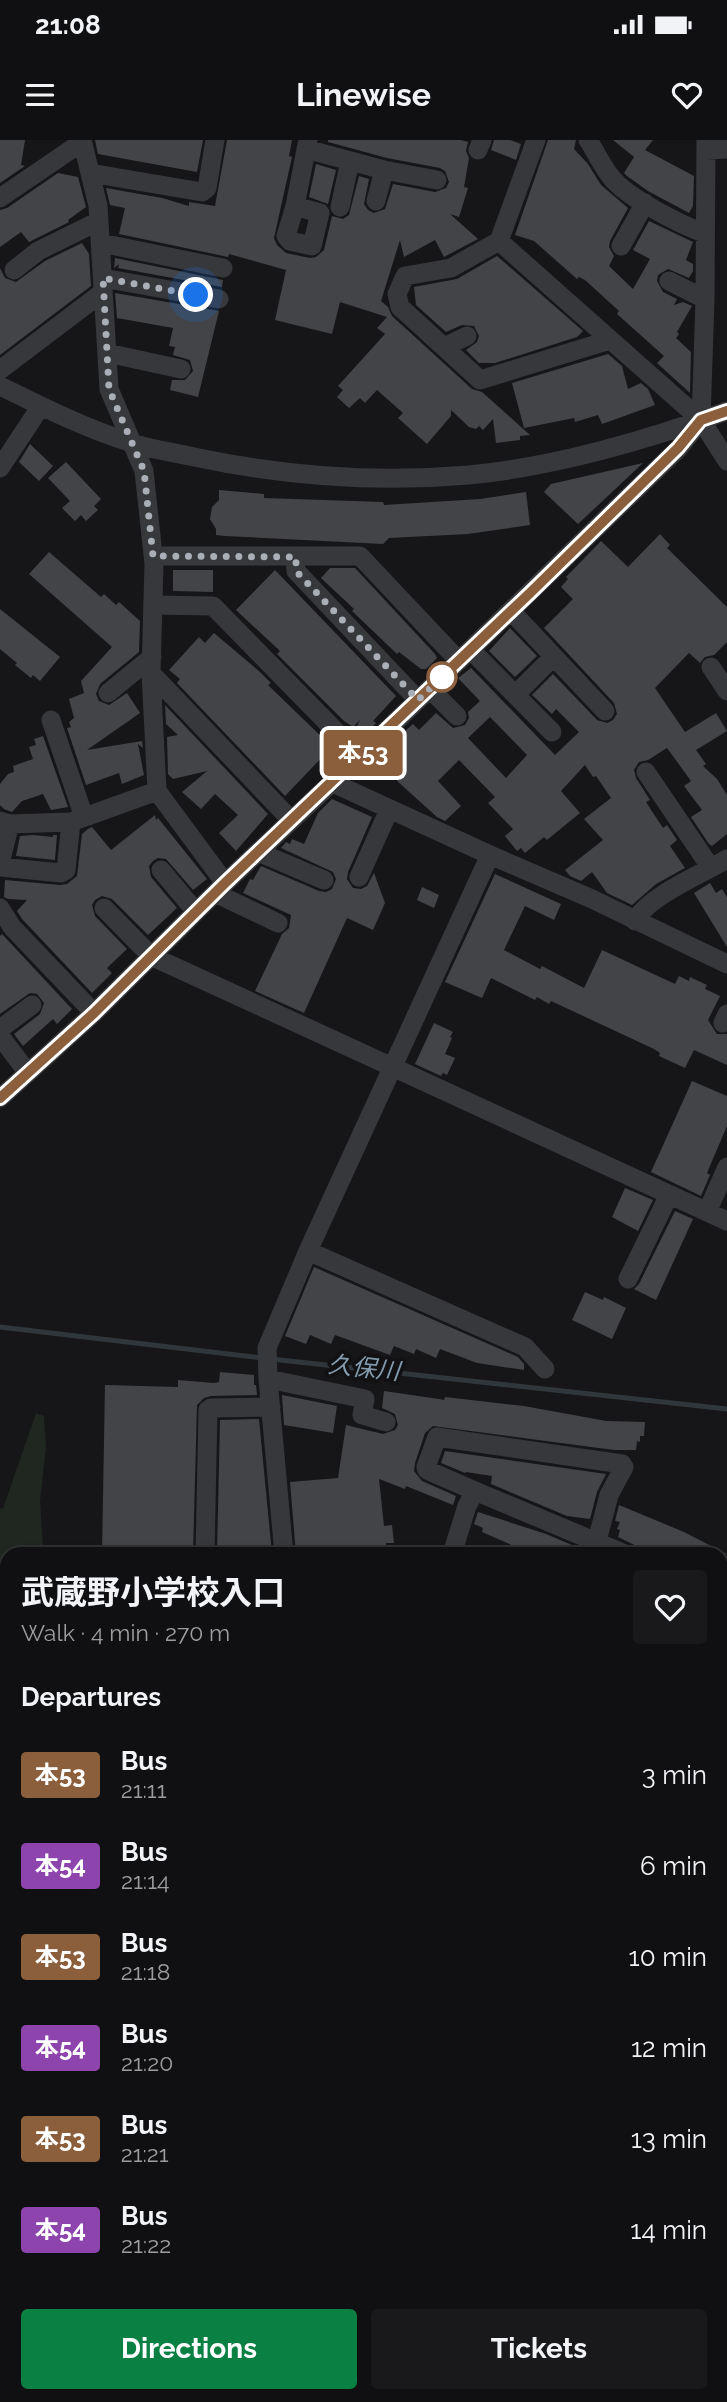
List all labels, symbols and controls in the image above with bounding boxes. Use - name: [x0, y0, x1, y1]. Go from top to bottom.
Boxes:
- text: 21:08: [35, 10, 101, 40]
- icon: menu: [21, 76, 59, 114]
- text: Linewise: [296, 76, 431, 113]
- icon: heart: [668, 76, 706, 114]
- your location: [178, 277, 213, 312]
- unlabelled marker: [427, 662, 457, 692]
- line badge: 本53: [323, 730, 403, 776]
- text: 本53: [338, 738, 388, 767]
- water label: 久保川: [327, 1349, 404, 1386]
- button: heart: [633, 1570, 707, 1644]
- text: 武蔵野小学校入口: [21, 1573, 285, 1612]
- text: Walk · 4 min · 270 m: [21, 1619, 230, 1646]
- text: Departures: [21, 1682, 161, 1712]
- text: Bus: [121, 1746, 167, 1776]
- text: 本53: [35, 1760, 86, 1789]
- text: 3 min: [642, 1760, 707, 1790]
- text: 21:11: [121, 1776, 167, 1803]
- text: Bus: [121, 1837, 168, 1867]
- text: 本54: [35, 1851, 86, 1880]
- text: 6 min: [640, 1851, 707, 1881]
- text: 21:14: [121, 1867, 170, 1894]
- text: Bus: [121, 1928, 167, 1958]
- text: 本53: [35, 1942, 86, 1971]
- text: 10 min: [629, 1942, 707, 1972]
- text: 21:18: [121, 1958, 170, 1985]
- text: Bus: [121, 2019, 168, 2049]
- text: 本54: [35, 2033, 86, 2062]
- text: 12 min: [631, 2033, 707, 2063]
- text: 21:20: [121, 2049, 173, 2076]
- text: Bus: [121, 2110, 167, 2140]
- text: 本53: [35, 2124, 86, 2153]
- text: 13 min: [631, 2124, 707, 2154]
- text: 21:21: [121, 2140, 169, 2167]
- text: Bus: [121, 2201, 168, 2231]
- text: 本54: [35, 2215, 86, 2244]
- text: 14 min: [630, 2215, 707, 2245]
- text: 21:22: [121, 2231, 171, 2258]
- button: Directions: [21, 2309, 357, 2389]
- button: Tickets: [371, 2309, 707, 2389]

